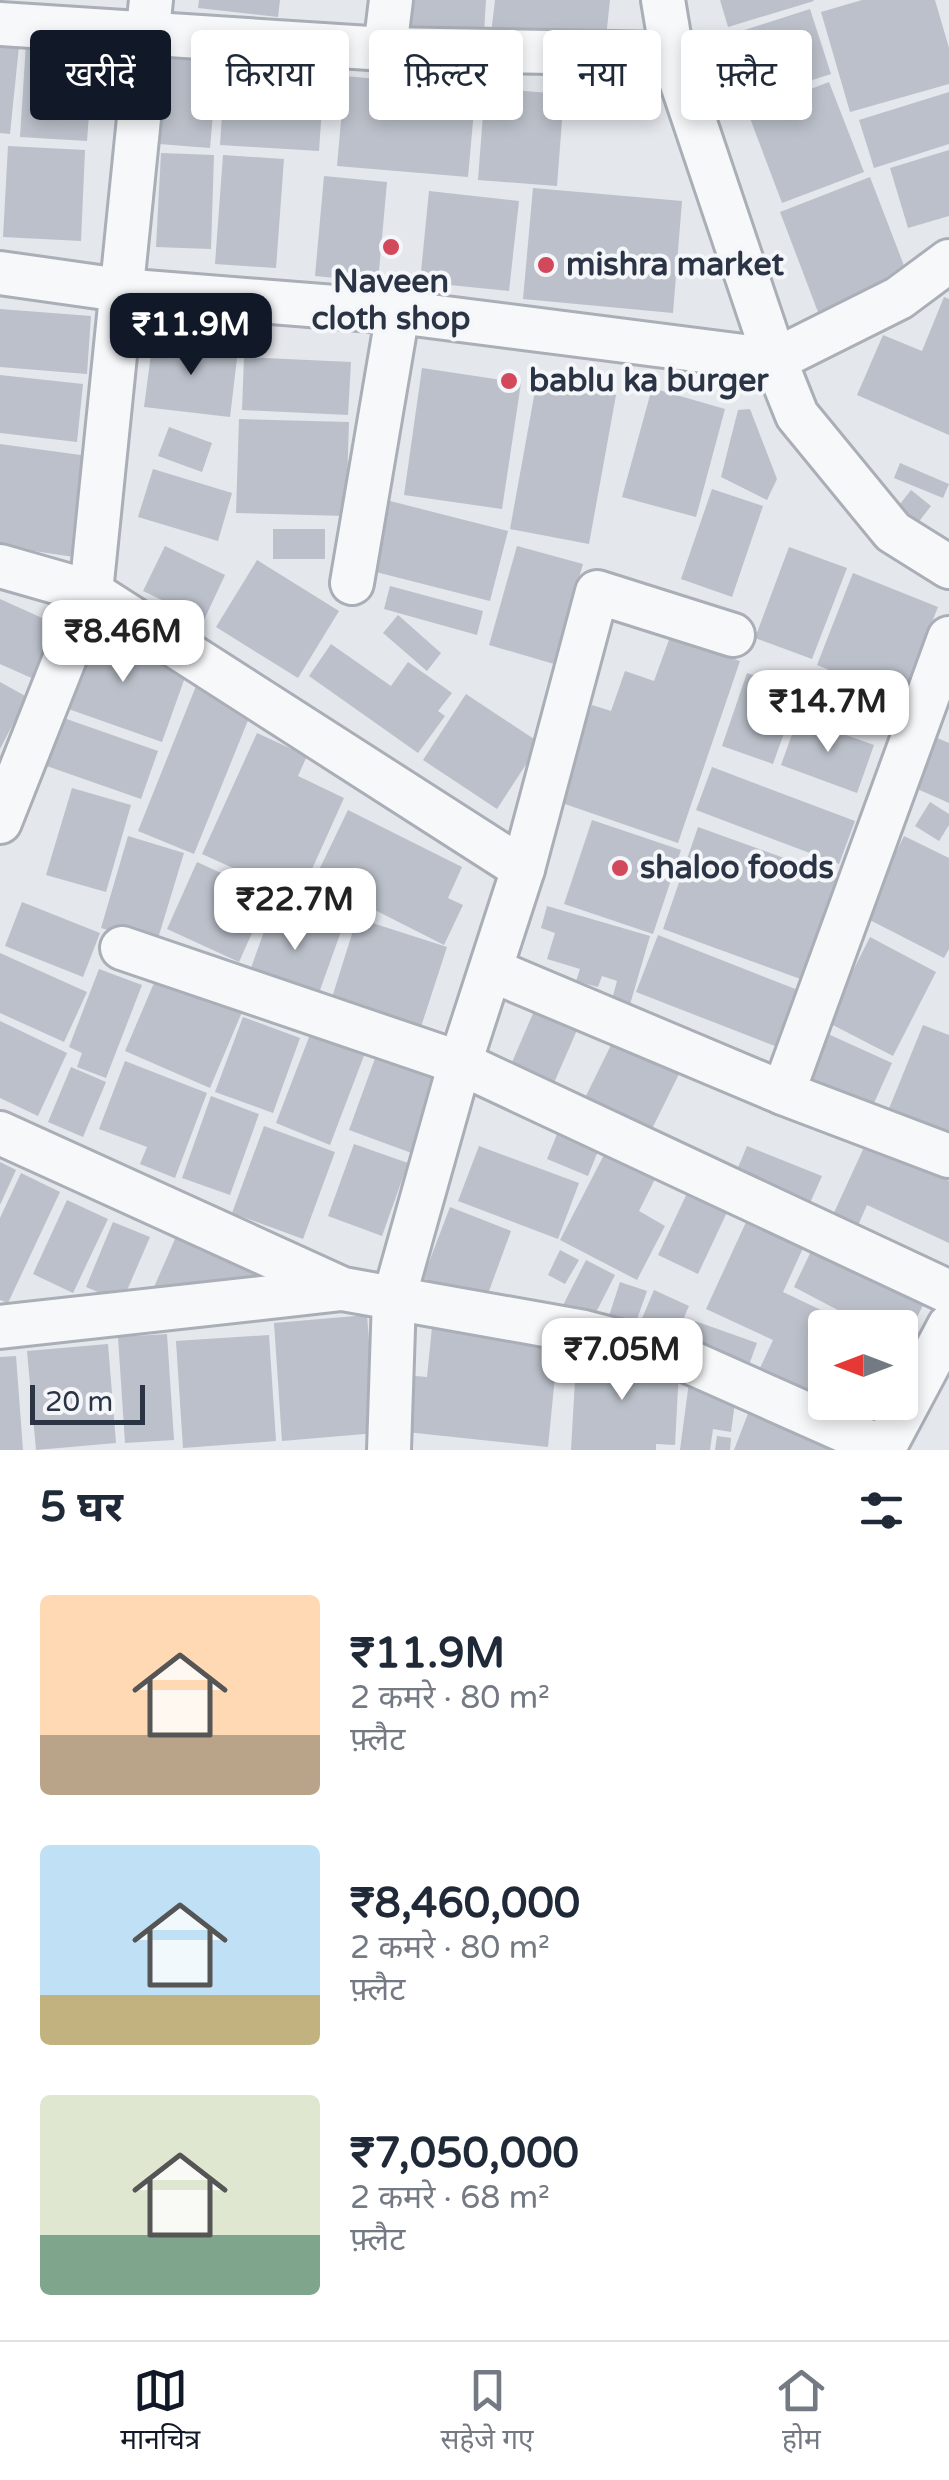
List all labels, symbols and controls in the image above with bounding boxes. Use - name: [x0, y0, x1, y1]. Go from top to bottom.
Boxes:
- chip: खरीदें: [30, 30, 171, 120]
- chip: किराया: [191, 30, 349, 120]
- chip: फ़िल्टर: [369, 30, 523, 120]
- chip: नया: [543, 30, 661, 120]
- chip: फ़्लैट: [681, 30, 812, 120]
- marker: Naveen cloth shop: [380, 236, 402, 258]
- place label: mishra market: [566, 246, 785, 284]
- marker: mishra market: [535, 254, 557, 276]
- place label: Naveen cloth shop: [312, 263, 470, 338]
- pin: ₹11.9M: [110, 293, 272, 378]
- text: ₹11.9M: [132, 306, 250, 344]
- place label: bablu ka burger: [529, 362, 769, 400]
- marker: bablu ka burger: [498, 370, 520, 392]
- pin: ₹8.46M: [42, 600, 204, 685]
- text: ₹8.46M: [64, 613, 182, 651]
- pin: ₹14.7M: [747, 670, 909, 755]
- text: ₹14.7M: [769, 683, 887, 721]
- place label: shaloo foods: [640, 849, 834, 887]
- marker: shaloo foods: [609, 857, 631, 879]
- pin: ₹22.7M: [214, 868, 376, 953]
- text: ₹22.7M: [236, 881, 354, 919]
- north arrow: [808, 1310, 918, 1420]
- map controls: [808, 1310, 918, 1420]
- pin: ₹7.05M: [541, 1318, 703, 1403]
- text: ₹7.05M: [564, 1331, 680, 1369]
- scale bar: [30, 1380, 145, 1424]
- text: 20 m: [45, 1385, 113, 1419]
- text: 5 घर: [40, 1482, 123, 1533]
- icon: filters: [854, 1483, 909, 1538]
- text: ₹11.9M: [350, 1628, 505, 1679]
- icon: home: [120, 1635, 240, 1755]
- text: 2 कमरे · 80 m²: [350, 1679, 550, 1717]
- text: फ़्लैट: [350, 1721, 405, 1759]
- text: ₹8,460,000: [350, 1878, 580, 1929]
- icon: home: [120, 1885, 240, 2005]
- text: 2 कमरे · 80 m²: [350, 1929, 550, 1967]
- text: फ़्लैट: [350, 1971, 405, 2009]
- text: ₹7,050,000: [350, 2128, 579, 2179]
- icon: home: [120, 2135, 240, 2255]
- text: 2 कमरे · 68 m²: [350, 2179, 550, 2217]
- text: फ़्लैट: [350, 2221, 405, 2259]
- tab: मानचित्र: [120, 2363, 200, 2460]
- tab: सहेजे गए: [440, 2363, 534, 2460]
- tab: होम: [774, 2363, 829, 2460]

